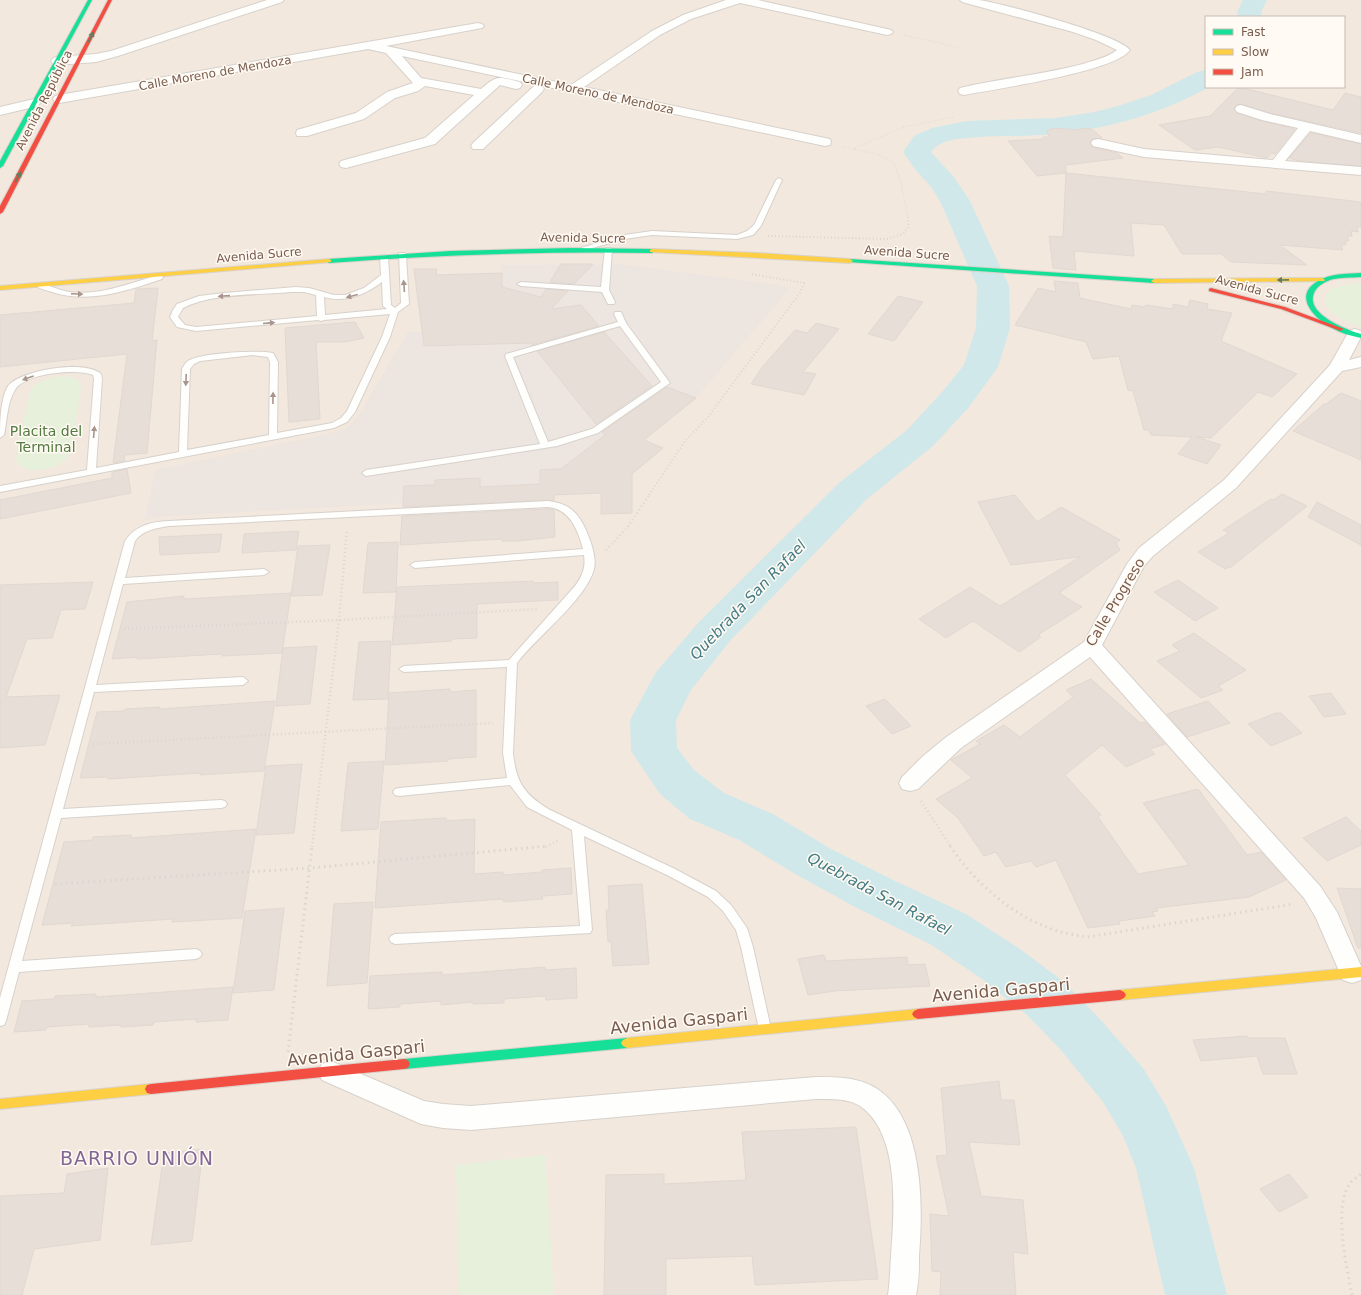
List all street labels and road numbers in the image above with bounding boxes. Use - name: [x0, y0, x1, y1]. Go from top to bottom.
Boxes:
- street label: Avenida República: [13, 48, 75, 152]
- street label: Calle Moreno de Mendoza: [138, 53, 292, 93]
- street label: Calle Moreno de Mendoza: [521, 71, 675, 117]
- street label: Avenida Sucre: [540, 230, 626, 246]
- street label: Avenida Sucre: [864, 243, 950, 263]
- street label: Avenida Sucre: [216, 244, 302, 266]
- street label: Avenida Sucre: [1214, 272, 1300, 308]
- street label: Calle Progreso: [1082, 555, 1148, 649]
- street label: Avenida Gaspari: [931, 974, 1071, 1006]
- street label: Avenida Gaspari: [609, 1004, 749, 1038]
- street label: Avenida Gaspari: [286, 1036, 426, 1070]

